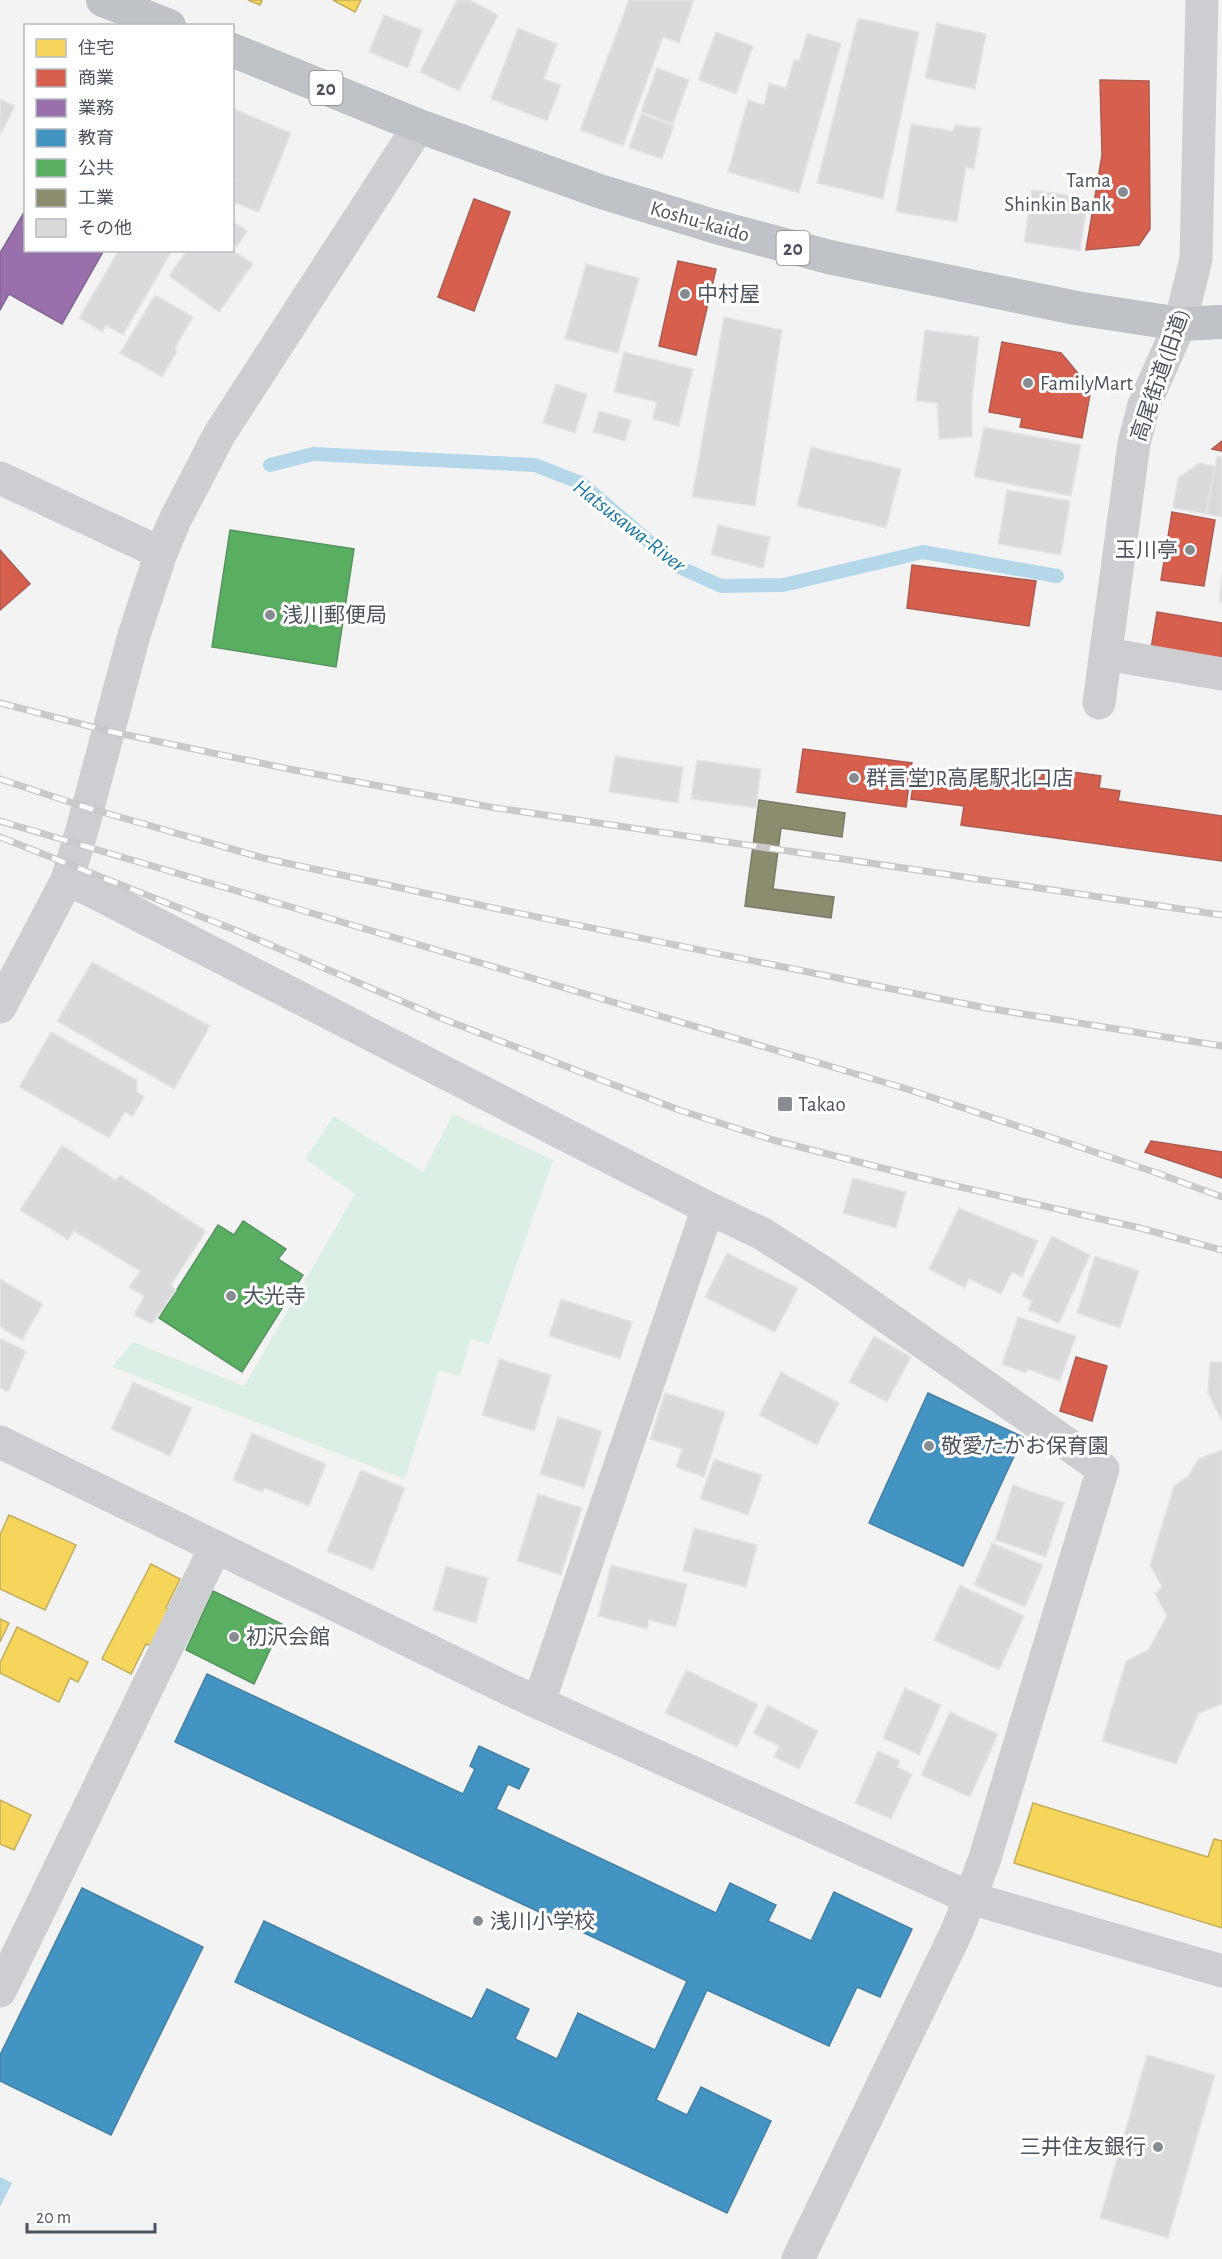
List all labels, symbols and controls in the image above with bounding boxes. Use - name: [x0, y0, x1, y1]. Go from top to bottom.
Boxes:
- legend: [24, 24, 234, 252]
- text: 住宅: [78, 39, 114, 58]
- text: 商業: [78, 69, 114, 88]
- road number: 20: [310, 71, 342, 105]
- text: 業務: [78, 99, 114, 118]
- text: 教育: [78, 128, 114, 148]
- text: 公共: [78, 159, 114, 178]
- place label: Tama Shinkin Bank: [1004, 170, 1111, 215]
- marker: Tama Shinkin Bank: [1116, 185, 1130, 199]
- text: 工業: [78, 189, 114, 208]
- street label: Koshu-kaido: [648, 197, 752, 246]
- text: その他: [78, 219, 132, 238]
- road number: 20: [776, 231, 810, 265]
- place label: 中村屋: [697, 283, 760, 305]
- marker: 中村屋: [678, 287, 692, 301]
- street label: 高尾街道(旧道): [1127, 306, 1193, 444]
- place label: FamilyMart: [1040, 373, 1133, 394]
- marker: FamilyMart: [1021, 376, 1035, 390]
- water label: Hatsusawa-River: [569, 475, 690, 577]
- place label: 玉川亭: [1115, 539, 1178, 561]
- marker: 玉川亭: [1183, 543, 1197, 557]
- place label: 浅川郵便局: [282, 604, 387, 626]
- marker: 浅川郵便局: [263, 608, 277, 622]
- place label: 群言堂JR高尾駅北口店: [866, 767, 1073, 789]
- marker: 群言堂JR高尾駅北口店: [847, 771, 861, 785]
- place label: Takao: [798, 1094, 846, 1115]
- marker: Takao: [776, 1095, 794, 1113]
- place label: 大光寺: [243, 1285, 306, 1307]
- marker: 大光寺: [224, 1289, 238, 1303]
- place label: 敬愛たかお保育園: [941, 1435, 1109, 1457]
- marker: 敬愛たかお保育園: [922, 1439, 936, 1453]
- place label: 初沢会館: [246, 1626, 330, 1648]
- marker: 初沢会館: [227, 1630, 241, 1644]
- place label: 浅川小学校: [490, 1910, 595, 1932]
- marker: 浅川小学校: [471, 1914, 485, 1928]
- place label: 三井住友銀行: [1020, 2136, 1146, 2158]
- marker: 三井住友銀行: [1151, 2140, 1165, 2154]
- scale bar: [27, 2196, 154, 2234]
- text: 20 m: [36, 2209, 71, 2227]

